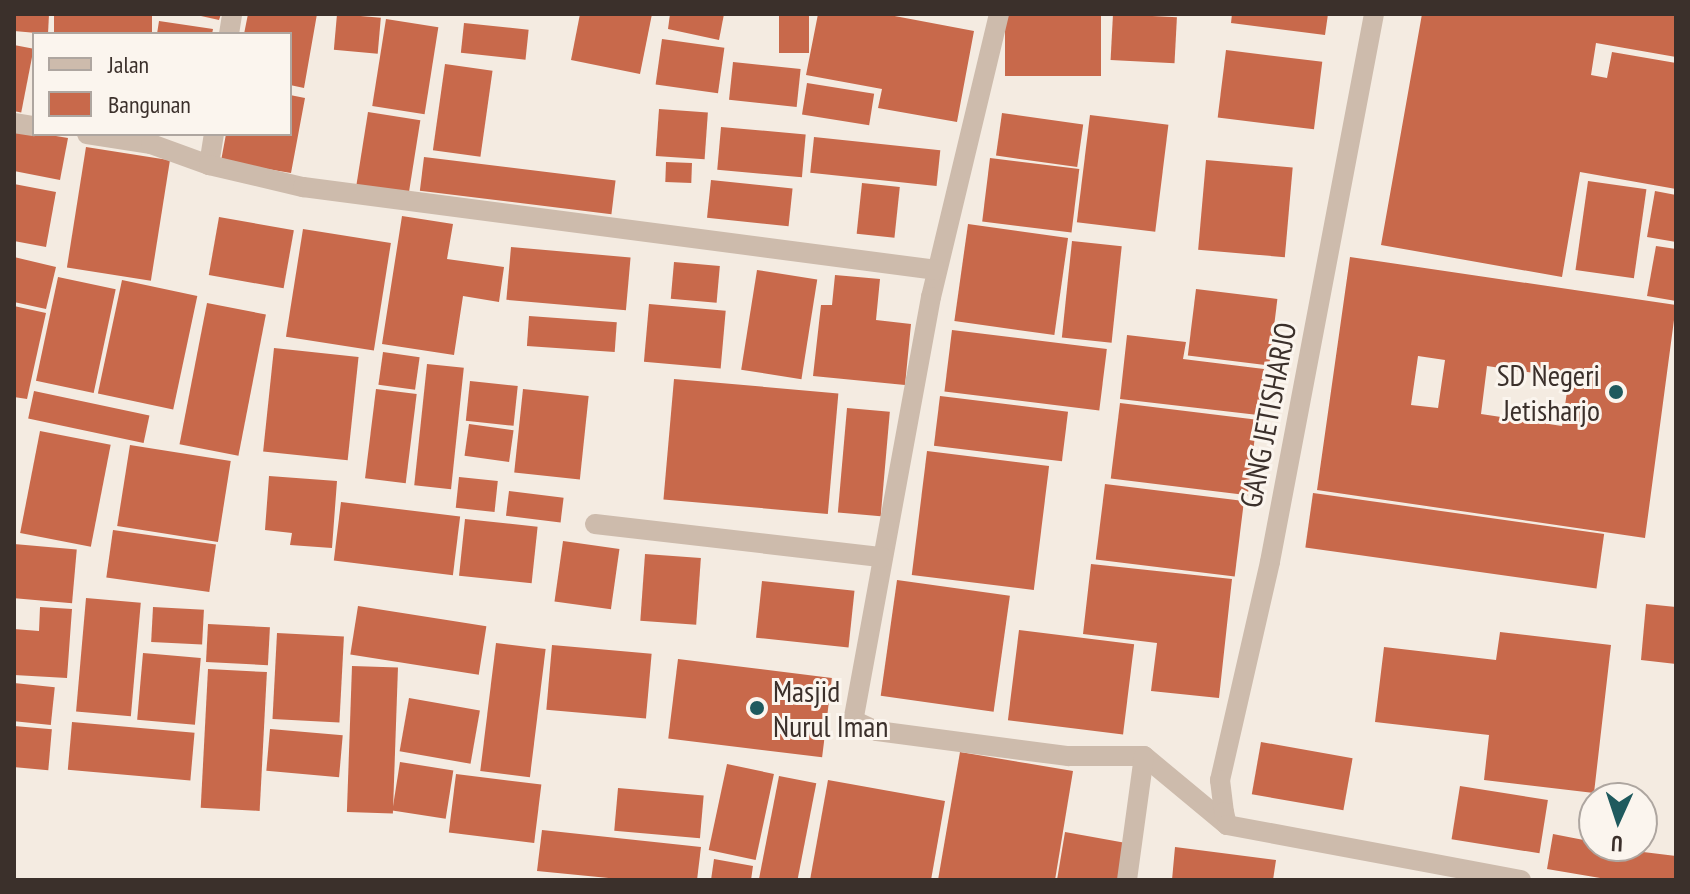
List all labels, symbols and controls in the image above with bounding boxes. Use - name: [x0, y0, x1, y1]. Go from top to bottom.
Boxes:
- legend: [32, 32, 292, 136]
- text: Jalan: [108, 49, 149, 80]
- text: Bangunan: [108, 89, 191, 120]
- street label: GANG JETISHARJO: [1232, 319, 1304, 511]
- place label: SD Negeri Jetisharjo: [1497, 357, 1600, 428]
- marker: SD Negeri Jetisharjo: [1607, 383, 1625, 401]
- place label: Masjid Nurul Iman: [773, 673, 888, 744]
- marker: Masjid Nurul Iman: [748, 699, 766, 717]
- north arrow: [1578, 782, 1658, 862]
- text: U: [1610, 830, 1623, 858]

